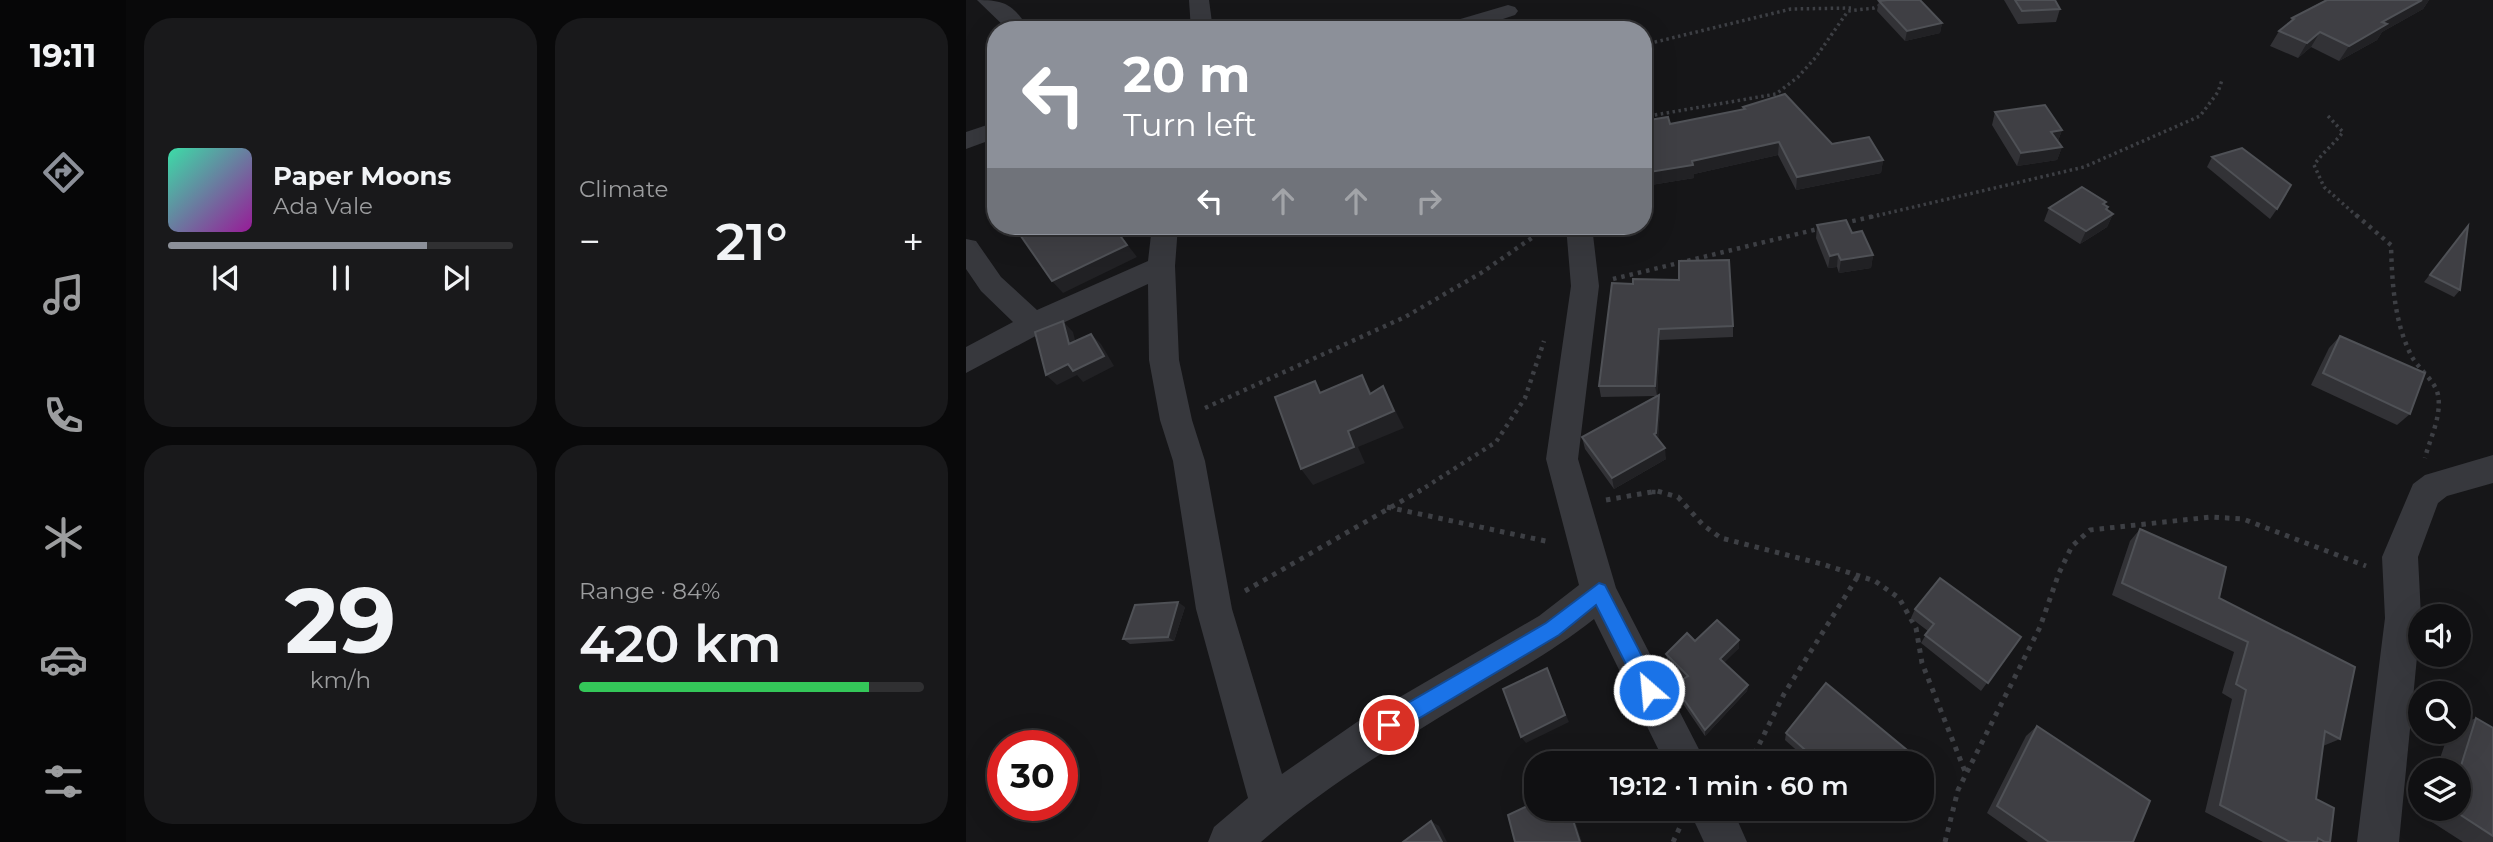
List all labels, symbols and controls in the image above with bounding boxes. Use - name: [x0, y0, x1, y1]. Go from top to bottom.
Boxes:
- text: 19:11: [30, 36, 96, 75]
- text: 20 m: [1123, 45, 1250, 104]
- icon: left: [1008, 49, 1099, 140]
- text: Turn left: [1123, 105, 1257, 144]
- icon: directions: [39, 148, 88, 197]
- text: Paper Moons: [273, 160, 451, 192]
- text: Climate: [579, 175, 668, 203]
- icon: left: [1191, 182, 1229, 220]
- icon: ahead: [1264, 182, 1302, 220]
- icon: ahead: [1337, 182, 1375, 220]
- icon: right: [1410, 182, 1448, 220]
- text: Ada Vale: [273, 192, 373, 220]
- text: 21°: [716, 210, 787, 273]
- text: −: [579, 218, 601, 265]
- text: +: [902, 218, 924, 265]
- icon: previous: [207, 259, 245, 297]
- icon: pause: [322, 259, 360, 297]
- icon: next: [437, 259, 475, 297]
- icon: music: [39, 270, 88, 319]
- icon: phone: [39, 391, 88, 440]
- icon: climate: [39, 513, 88, 562]
- text: 29: [285, 565, 396, 676]
- text: Range · 84%: [579, 577, 720, 605]
- map controls: [2408, 604, 2471, 821]
- button: sound: [2408, 604, 2471, 667]
- text: 420 km: [579, 612, 781, 675]
- icon: car: [39, 635, 88, 684]
- position arrow: [1612, 653, 1686, 727]
- text: km/h: [310, 666, 371, 694]
- button: search: [2408, 681, 2471, 744]
- pin: [1359, 695, 1419, 755]
- icon: arrive: [1370, 706, 1408, 744]
- speed limit sign: 30: [987, 730, 1078, 821]
- icon: filters: [39, 757, 88, 806]
- button: layers: [2408, 758, 2471, 821]
- text: 19:12 · 1 min · 60 m: [1609, 770, 1849, 802]

